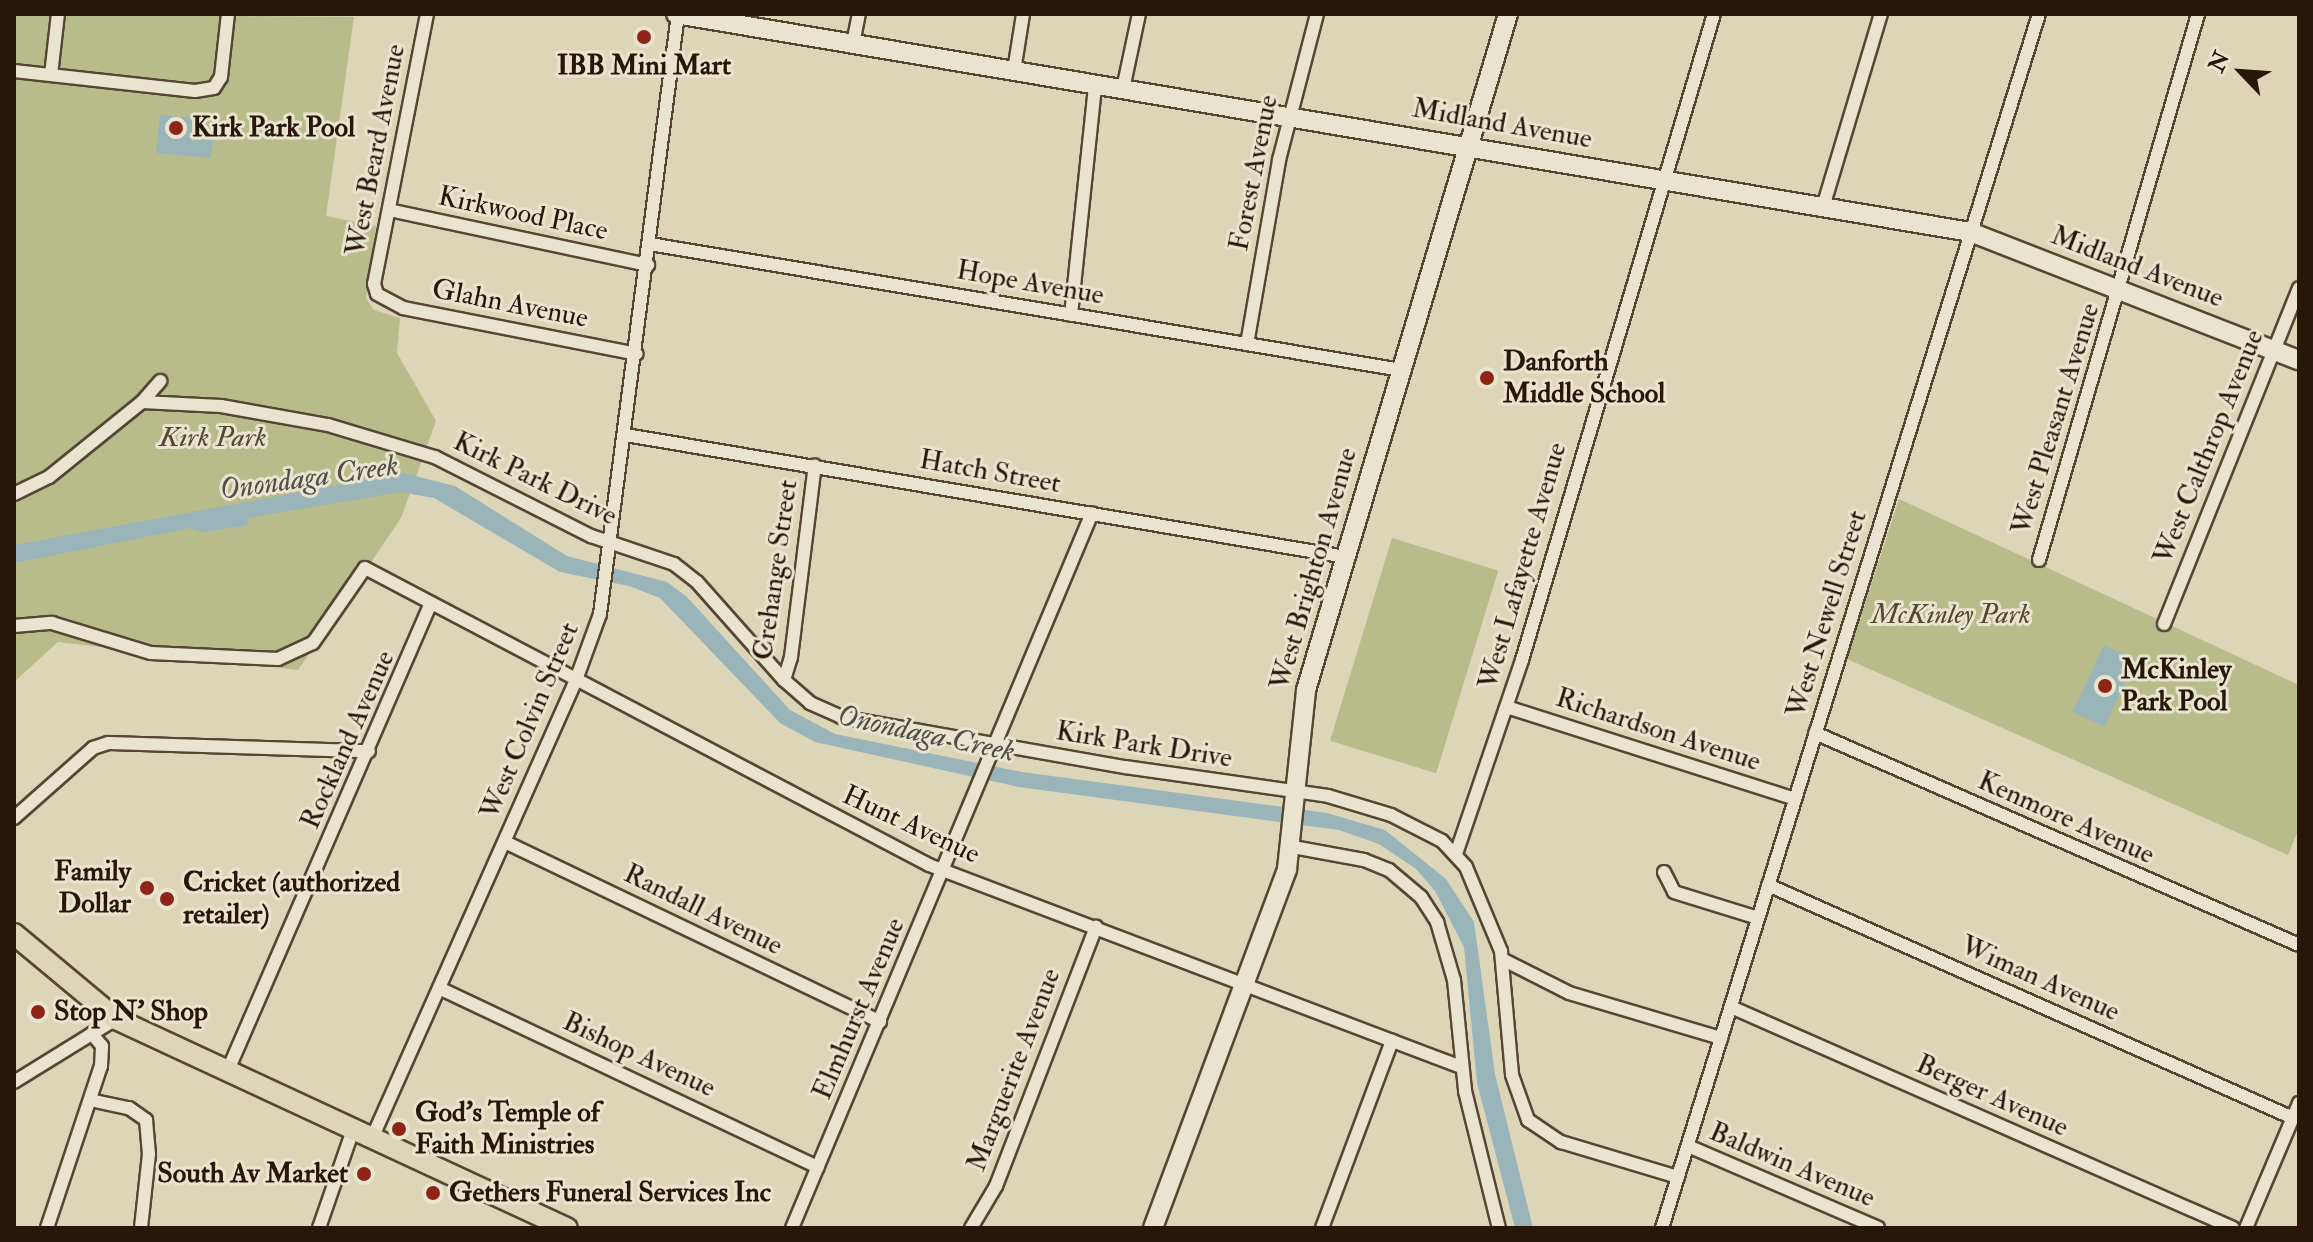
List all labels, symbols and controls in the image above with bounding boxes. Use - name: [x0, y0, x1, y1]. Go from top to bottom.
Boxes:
- marker: IBB Mini Mart: [635, 28, 653, 46]
- north arrow: [2201, 32, 2281, 112]
- street label: West Beard Avenue: [339, 41, 413, 259]
- text: N: [2202, 47, 2236, 77]
- place label: IBB Mini Mart: [557, 49, 731, 83]
- street label: Forest Avenue: [1222, 92, 1286, 254]
- street label: Midland Avenue: [1409, 92, 1595, 156]
- place label: Kirk Park Pool: [192, 111, 355, 145]
- marker: Kirk Park Pool: [167, 119, 185, 137]
- street label: Kirkwood Place: [435, 180, 611, 248]
- street label: Midland Avenue: [2046, 219, 2228, 315]
- street label: Hope Avenue: [954, 254, 1106, 312]
- street label: Glahn Avenue: [429, 272, 591, 336]
- street label: West Pleasant Avenue: [2005, 299, 2107, 539]
- street label: West Calthrop Avenue: [2147, 325, 2271, 569]
- place label: Danforth Middle School: [1503, 345, 1665, 411]
- marker: Danforth Middle School: [1478, 369, 1496, 387]
- park label: Kirk Park: [159, 421, 267, 455]
- street label: Kirk Park Drive: [448, 425, 622, 533]
- street label: West Lafayette Avenue: [1472, 439, 1574, 693]
- street label: Hatch Street: [917, 443, 1063, 501]
- street label: West Brighton Avenue: [1263, 444, 1365, 694]
- water label: Onondaga Creek: [217, 448, 401, 508]
- street label: Crehange Street: [747, 478, 805, 662]
- street label: West Newell Street: [1780, 506, 1874, 722]
- park label: McKinley Park: [1871, 598, 2031, 632]
- street label: West Colvin Street: [473, 618, 587, 824]
- street label: Rockland Avenue: [294, 646, 402, 834]
- place label: McKinley Park Pool: [2121, 653, 2231, 719]
- marker: McKinley Park Pool: [2096, 677, 2114, 695]
- street label: Richardson Avenue: [1551, 681, 1765, 779]
- water label: Onondaga Creek: [834, 698, 1018, 770]
- street label: Kirk Park Drive: [1054, 715, 1234, 775]
- street label: Kenmore Avenue: [1973, 764, 2159, 872]
- street label: Hunt Avenue: [837, 779, 985, 871]
- place label: Family Dollar: [54, 855, 131, 921]
- street label: Randall Avenue: [618, 857, 788, 963]
- place label: Cricket (authorized retailer): [183, 866, 400, 932]
- marker: Family Dollar: [138, 879, 156, 897]
- marker: Cricket (authorized retailer): [158, 890, 176, 908]
- street label: Elmhurst Avenue: [806, 913, 912, 1105]
- street label: Wiman Avenue: [1955, 929, 2125, 1029]
- street label: Marguerite Avenue: [960, 964, 1068, 1176]
- place label: Stop N' Shop: [54, 995, 208, 1029]
- marker: Stop N' Shop: [29, 1003, 47, 1021]
- street label: Bishop Avenue: [557, 1005, 721, 1105]
- street label: Berger Avenue: [1911, 1047, 2073, 1145]
- place label: God's Temple of Faith Ministries: [415, 1096, 600, 1162]
- street label: Baldwin Avenue: [1704, 1115, 1880, 1215]
- marker: God's Temple of Faith Ministries: [390, 1120, 408, 1138]
- place label: South Av Market: [157, 1157, 348, 1191]
- marker: South Av Market: [355, 1165, 373, 1183]
- place label: Gethers Funeral Services Inc: [449, 1176, 771, 1210]
- marker: Gethers Funeral Services Inc: [424, 1184, 442, 1202]

